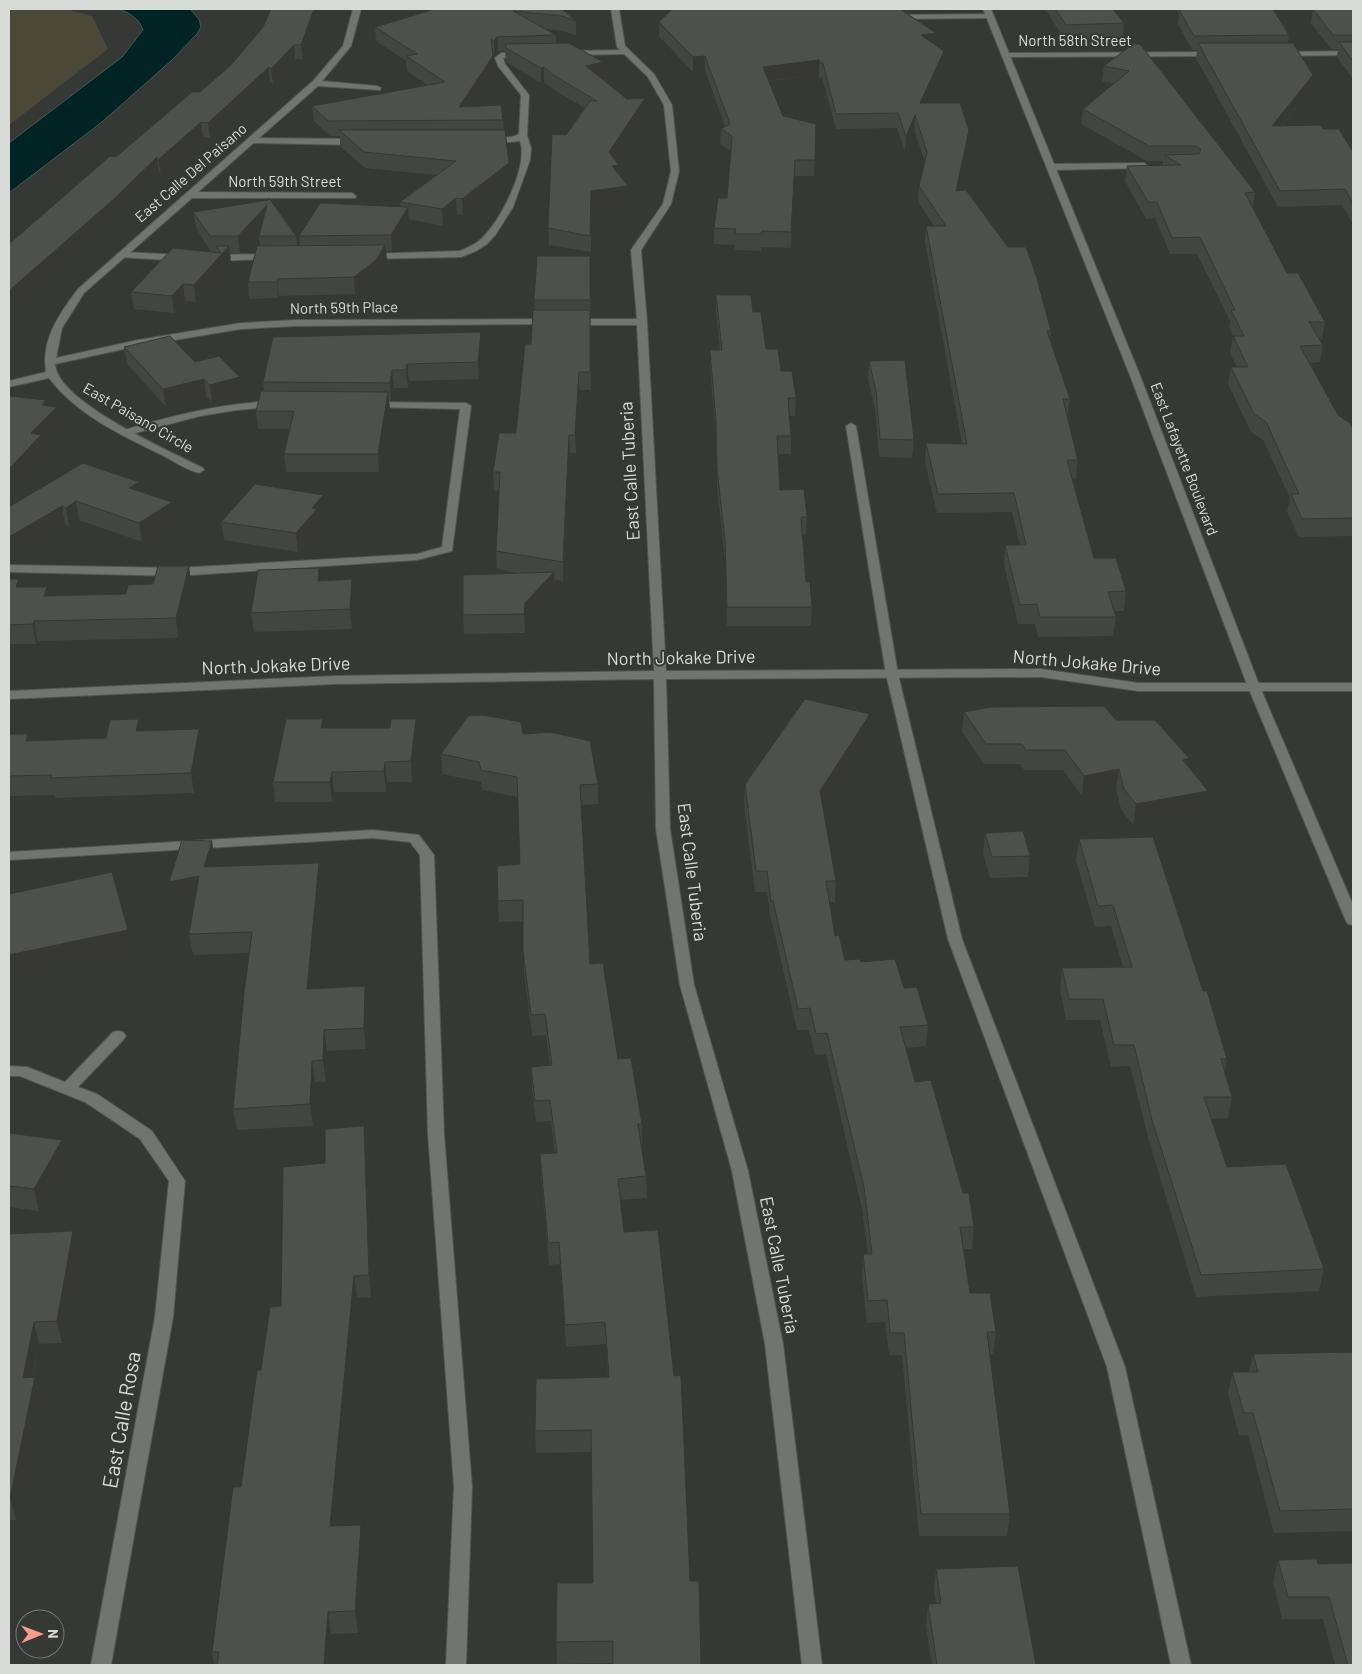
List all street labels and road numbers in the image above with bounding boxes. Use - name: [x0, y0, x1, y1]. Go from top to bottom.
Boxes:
- street label: North 58th Street: [1018, 31, 1132, 49]
- street label: East Calle Del Paisano: [131, 119, 250, 226]
- street label: North 59th Street: [228, 172, 342, 190]
- street label: North 59th Place: [290, 297, 398, 317]
- street label: East Paisano Circle: [80, 378, 197, 456]
- street label: East Lafayette Boulevard: [1147, 380, 1222, 538]
- street label: East Calle Tuberia: [614, 401, 644, 541]
- street label: North Jokake Drive: [606, 645, 756, 669]
- street label: North Jokake Drive: [1012, 645, 1162, 679]
- street label: North Jokake Drive: [201, 651, 351, 679]
- street label: East Calle Tuberia: [674, 802, 712, 942]
- street label: East Calle Tuberia: [756, 1194, 804, 1335]
- street label: East Calle Rosa: [96, 1349, 145, 1490]

